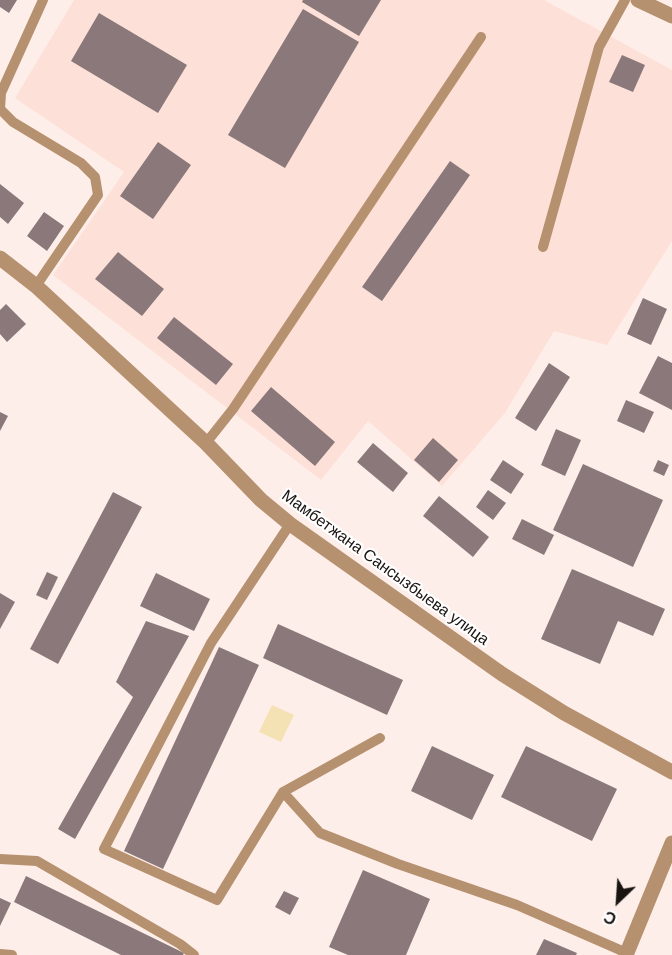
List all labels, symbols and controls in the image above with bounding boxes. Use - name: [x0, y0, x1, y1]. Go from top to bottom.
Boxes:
- street label: Мамбетжана Сансызбыева улица: [278, 486, 492, 650]
- north arrow: [588, 871, 648, 931]
- text: С: [601, 908, 619, 928]

